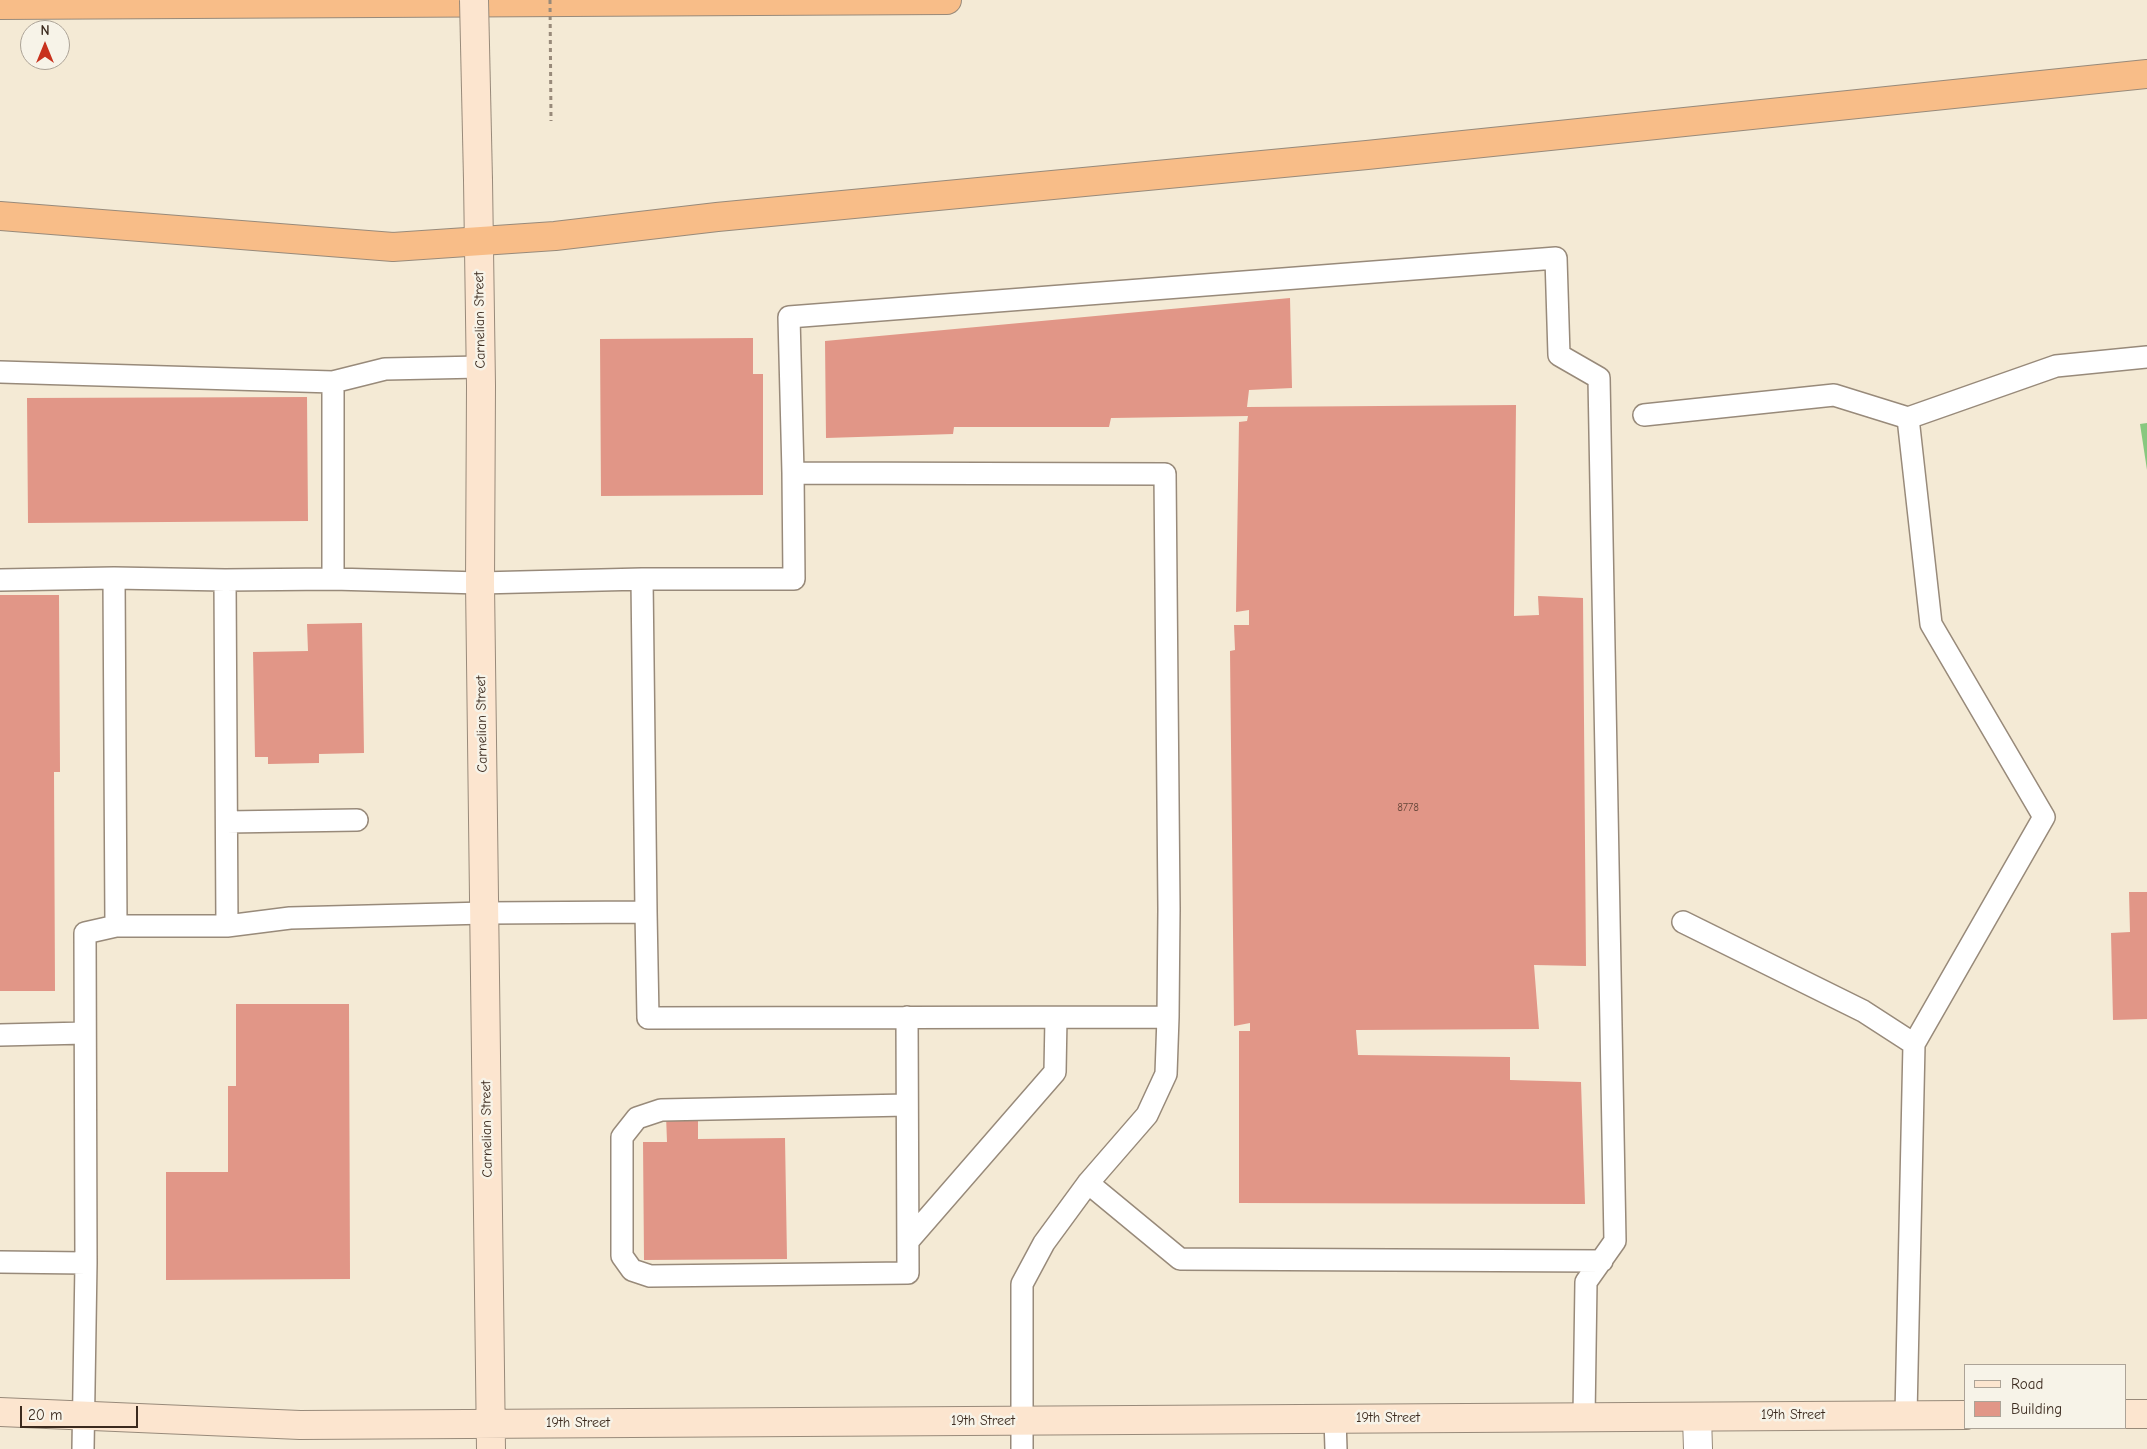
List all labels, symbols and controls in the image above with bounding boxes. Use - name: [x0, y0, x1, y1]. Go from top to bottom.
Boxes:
- north arrow: [20, 20, 70, 70]
- text: N: [40, 22, 50, 39]
- street label: Carnelian Street: [471, 271, 489, 369]
- street label: Carnelian Street: [473, 675, 491, 773]
- house number: 8778: [1397, 801, 1419, 815]
- street label: Carnelian Street: [478, 1080, 496, 1178]
- legend: [1964, 1364, 2127, 1429]
- text: Road: [2011, 1375, 2043, 1393]
- scale bar: [22, 1396, 140, 1428]
- text: Building: [2011, 1400, 2062, 1418]
- text: 20 m: [28, 1406, 62, 1424]
- street label: 19th Street: [1761, 1407, 1825, 1423]
- street label: 19th Street: [1356, 1410, 1420, 1426]
- street label: 19th Street: [951, 1413, 1015, 1429]
- street label: 19th Street: [546, 1415, 610, 1431]

